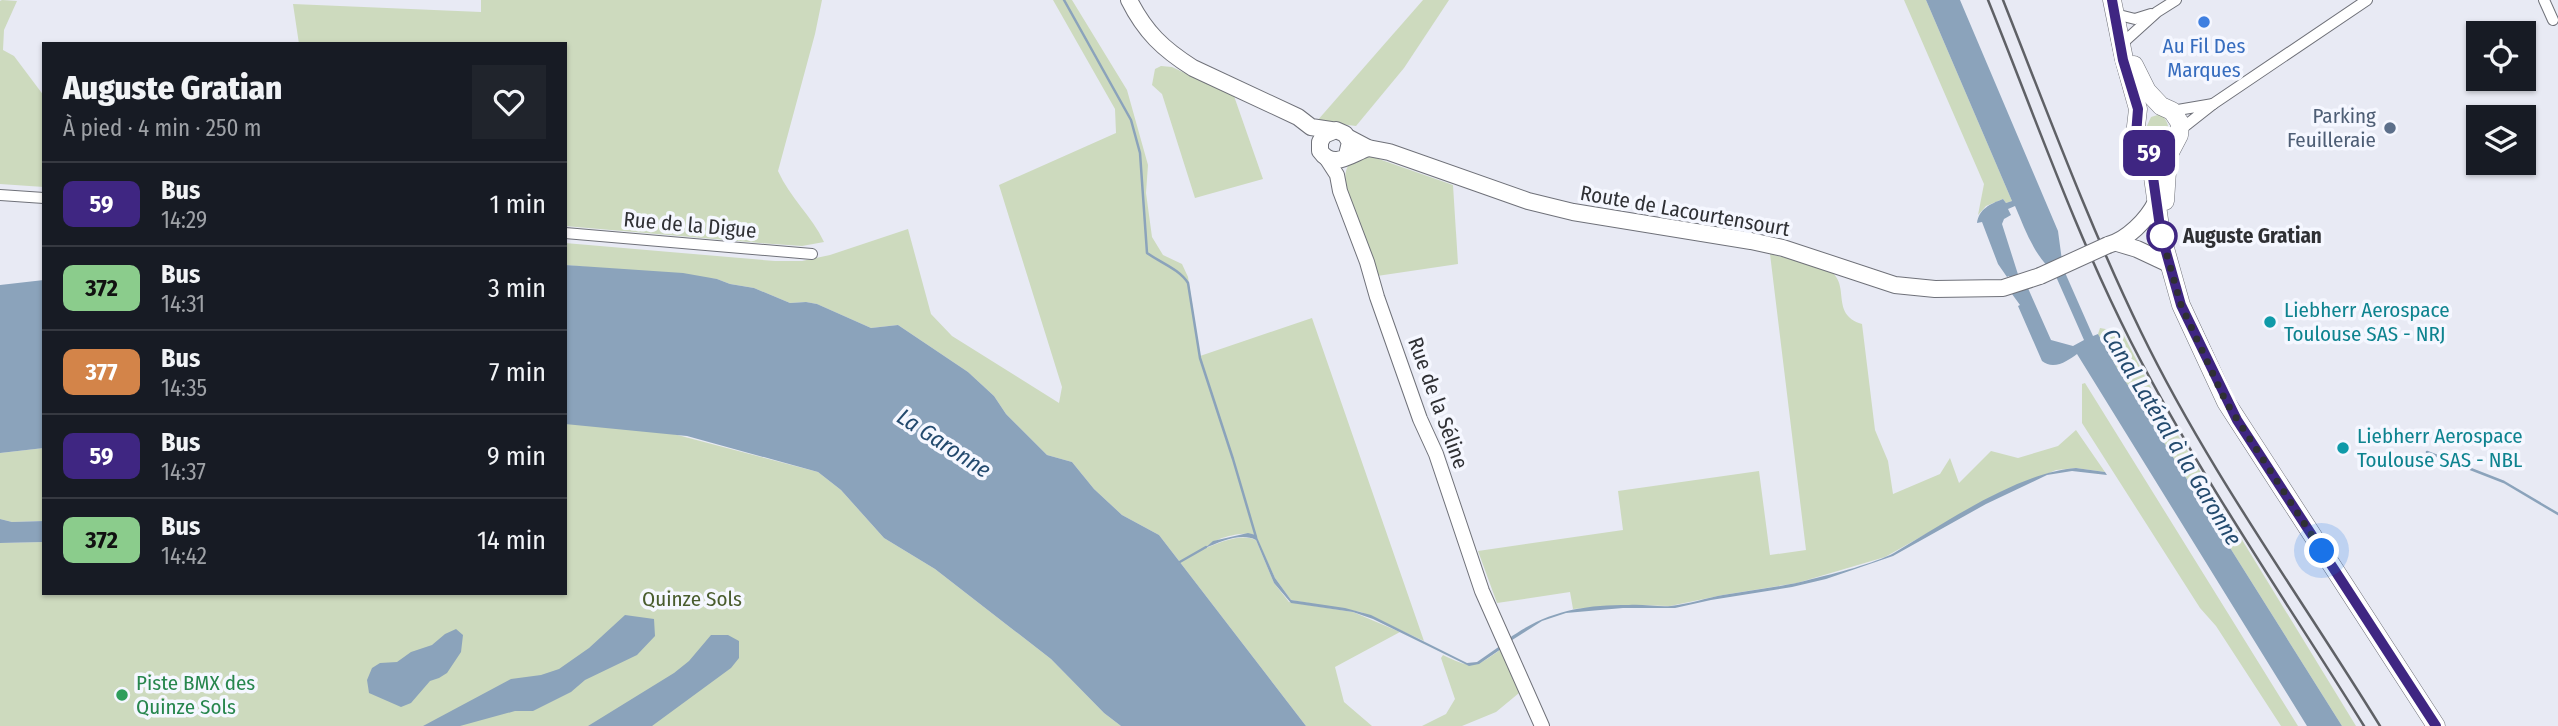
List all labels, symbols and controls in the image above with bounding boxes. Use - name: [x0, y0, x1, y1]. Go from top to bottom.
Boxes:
- marker: Au Fil Des Marques: [2196, 14, 2212, 30]
- map controls: [2466, 21, 2536, 175]
- button: locate: [2466, 21, 2536, 91]
- place label: Au Fil Des Marques: [2163, 33, 2245, 83]
- button: heart: [472, 65, 546, 139]
- text: Auguste Gratian: [63, 68, 282, 108]
- place label: Parking Feuilleraie: [2287, 103, 2376, 153]
- button: layers: [2466, 105, 2536, 175]
- text: À pied · 4 min · 250 m: [63, 114, 262, 142]
- marker: Parking Feuilleraie: [2382, 120, 2398, 136]
- line badge: 59: [2118, 130, 2180, 176]
- text: 59: [2137, 139, 2161, 167]
- text: Bus: [161, 175, 200, 206]
- street label: Route de Lacourtensourt: [1578, 180, 1792, 242]
- text: 1 min: [490, 189, 546, 220]
- text: 59: [90, 190, 113, 218]
- text: 14:29: [161, 206, 207, 234]
- street label: Rue de la Digue: [622, 206, 758, 244]
- marker: Auguste Gratian: [2147, 221, 2177, 251]
- place label: Auguste Gratian: [2182, 223, 2322, 249]
- text: Bus: [161, 259, 200, 290]
- text: 3 min: [488, 273, 546, 304]
- text: 372: [85, 274, 118, 302]
- text: 14:31: [161, 290, 205, 318]
- place label: Liebherr Aerospace Toulouse SAS - NRJ: [2284, 297, 2450, 347]
- marker: Liebherr Aerospace Toulouse SAS - NRJ: [2262, 314, 2278, 330]
- water label: Canal Latéral à la Garonne: [2096, 323, 2248, 551]
- street label: Rue de la Séline: [1402, 334, 1474, 472]
- text: Bus: [161, 343, 200, 374]
- text: 7 min: [489, 357, 546, 388]
- text: 377: [86, 358, 117, 386]
- text: 14:35: [161, 374, 207, 402]
- water label: La Garonne: [892, 402, 996, 484]
- place label: Liebherr Aerospace Toulouse SAS - NBL: [2357, 423, 2523, 473]
- text: Bus: [161, 427, 200, 458]
- marker: Liebherr Aerospace Toulouse SAS - NBL: [2335, 440, 2351, 456]
- text: 9 min: [487, 441, 546, 472]
- text: 59: [90, 442, 113, 470]
- text: 14:37: [161, 458, 206, 486]
- text: Bus: [161, 511, 200, 542]
- text: 14 min: [477, 525, 546, 556]
- text: 372: [85, 526, 118, 554]
- your location: [2304, 533, 2339, 568]
- text: 14:42: [161, 542, 207, 570]
- park label: Quinze Sols: [642, 586, 742, 612]
- place label: Piste BMX des Quinze Sols: [136, 670, 255, 720]
- marker: Piste BMX des Quinze Sols: [114, 687, 130, 703]

